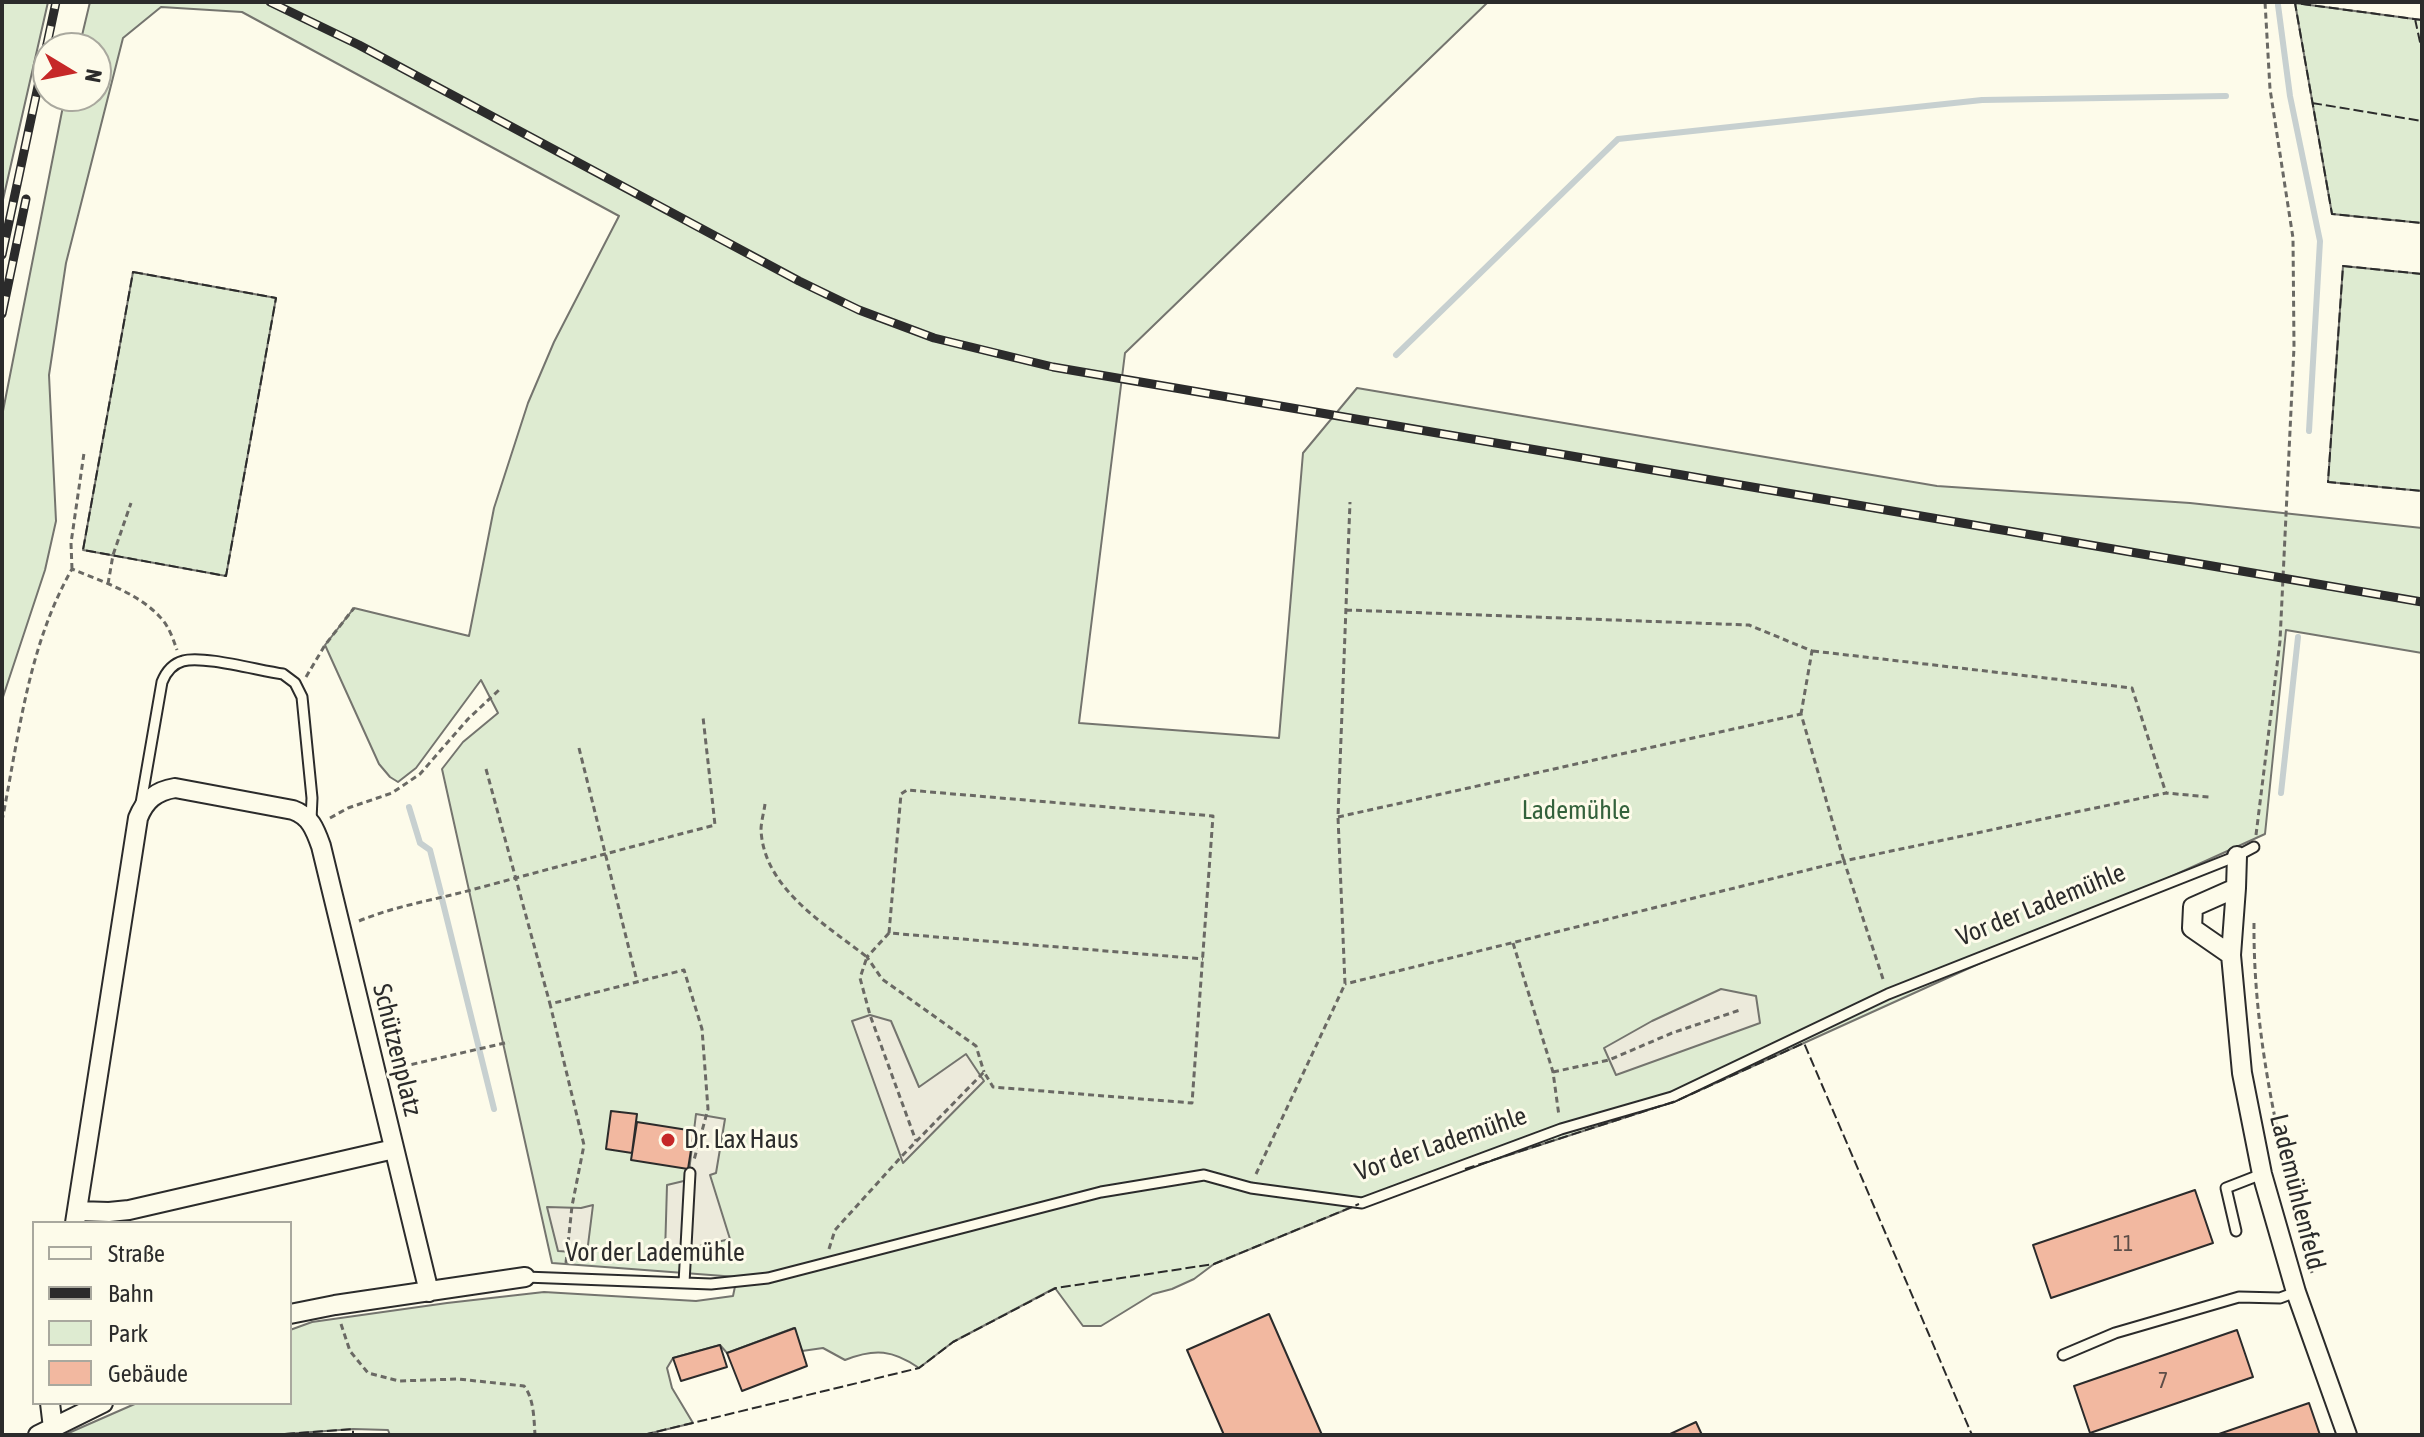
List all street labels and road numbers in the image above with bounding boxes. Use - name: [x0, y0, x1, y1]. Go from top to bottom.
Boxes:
- street label: Vor der Lademühle: [1952, 857, 2130, 953]
- street label: Schützenplatz: [366, 981, 428, 1119]
- street label: Vor der Lademühle: [1351, 1100, 1531, 1188]
- street label: Lademühlenfeld: [2263, 1111, 2331, 1273]
- street label: Vor der Lademühle: [565, 1237, 745, 1269]

